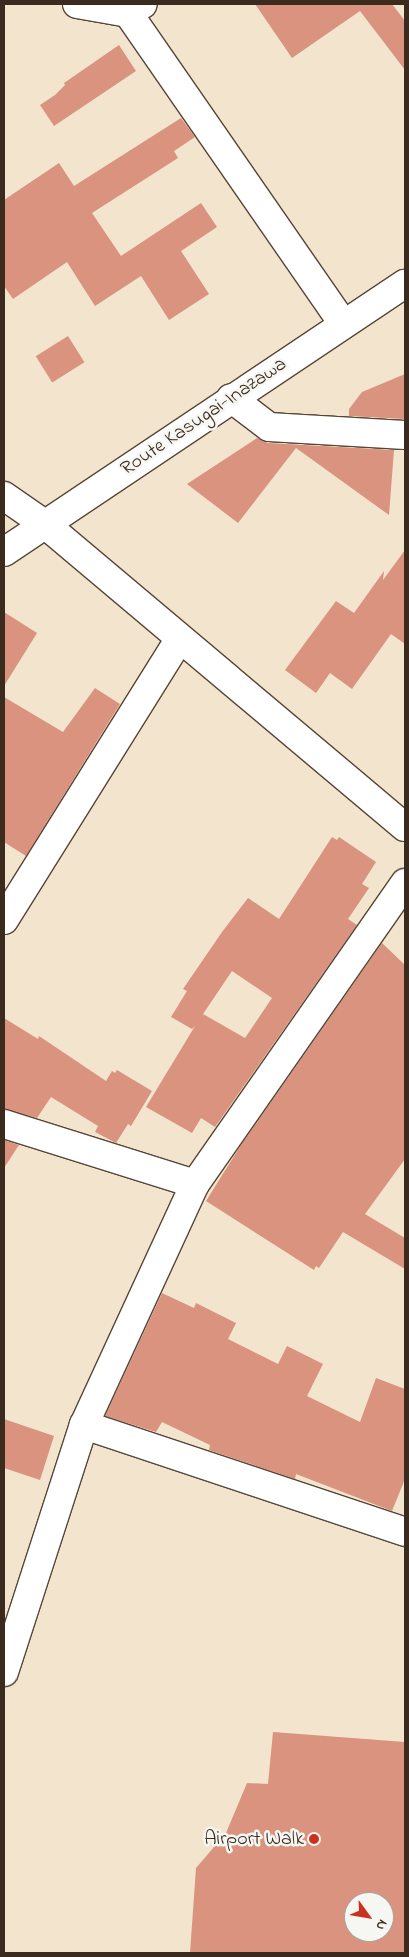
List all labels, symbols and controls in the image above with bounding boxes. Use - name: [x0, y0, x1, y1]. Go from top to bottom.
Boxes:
- street label: Route Kasugai-Inazawa: [116, 353, 292, 481]
- place label: Airport Walk: [204, 1827, 304, 1851]
- marker: Airport Walk: [308, 1833, 320, 1845]
- north arrow: [344, 1892, 394, 1942]
- text: N: [370, 1915, 393, 1934]

